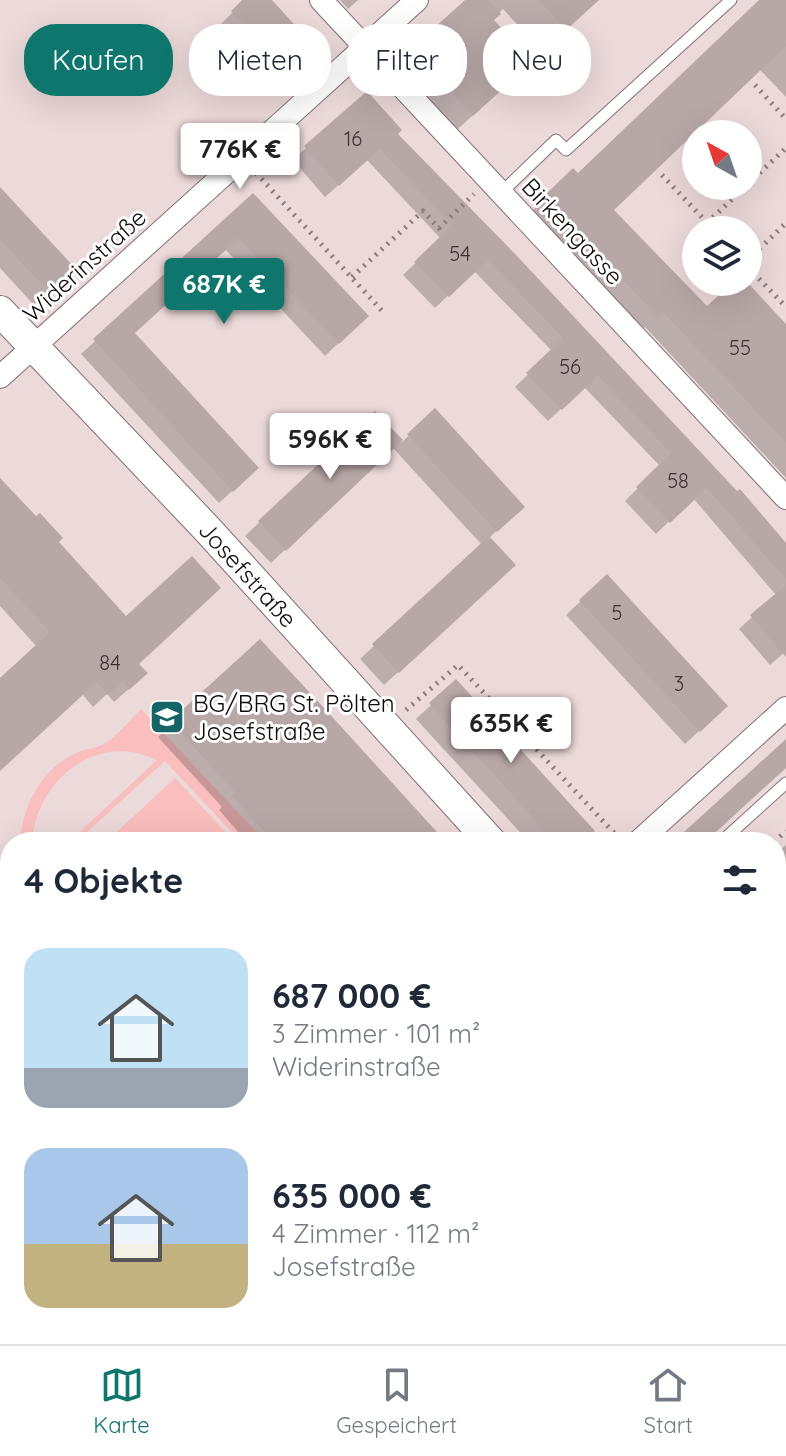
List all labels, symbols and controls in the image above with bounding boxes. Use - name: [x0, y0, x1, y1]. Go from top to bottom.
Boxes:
- chip: Kaufen: [24, 24, 173, 96]
- chip: Mieten: [189, 24, 331, 96]
- chip: Filter: [347, 24, 467, 96]
- chip: Neu: [483, 24, 591, 96]
- north arrow: [682, 120, 762, 200]
- map controls: [682, 120, 762, 296]
- pin: 776K €: [175, 123, 305, 191]
- house number: 16: [344, 126, 362, 151]
- text: 776K €: [199, 132, 281, 165]
- street label: Birkengasse: [516, 171, 630, 291]
- street label: Widerinstraße: [16, 202, 152, 328]
- button: layers: [682, 216, 762, 296]
- house number: 54: [449, 241, 471, 266]
- pin: 687K €: [159, 258, 289, 326]
- text: 687K €: [182, 267, 266, 300]
- house number: 55: [729, 335, 751, 360]
- house number: 56: [559, 354, 581, 379]
- pin: 596K €: [265, 413, 395, 481]
- text: 596K €: [288, 422, 372, 455]
- house number: 58: [667, 468, 689, 493]
- street label: Josefstraße: [192, 515, 304, 633]
- house number: 5: [612, 600, 622, 625]
- house number: 84: [99, 650, 121, 675]
- house number: 3: [674, 671, 684, 696]
- place label: BG/BRG St. Pölten Josefstraße: [193, 688, 395, 746]
- pin: 635K €: [446, 697, 576, 765]
- school or university icon: BG/BRG St. Pölten Josefstraße: [148, 698, 186, 736]
- text: 635K €: [469, 706, 553, 739]
- icon: filters: [718, 858, 762, 902]
- text: 4 Objekte: [24, 859, 183, 902]
- text: 687 000 €: [272, 974, 431, 1017]
- icon: home: [88, 980, 184, 1076]
- text: 3 Zimmer · 101 m²: [272, 1017, 480, 1050]
- text: Widerinstraße: [272, 1050, 441, 1083]
- text: 635 000 €: [272, 1174, 432, 1217]
- icon: home: [88, 1180, 184, 1276]
- text: 4 Zimmer · 112 m²: [272, 1217, 479, 1250]
- text: Josefstraße: [272, 1250, 416, 1283]
- tab: Karte: [93, 1363, 150, 1439]
- tab: Gespeichert: [336, 1363, 457, 1439]
- tab: Start: [644, 1363, 693, 1439]

